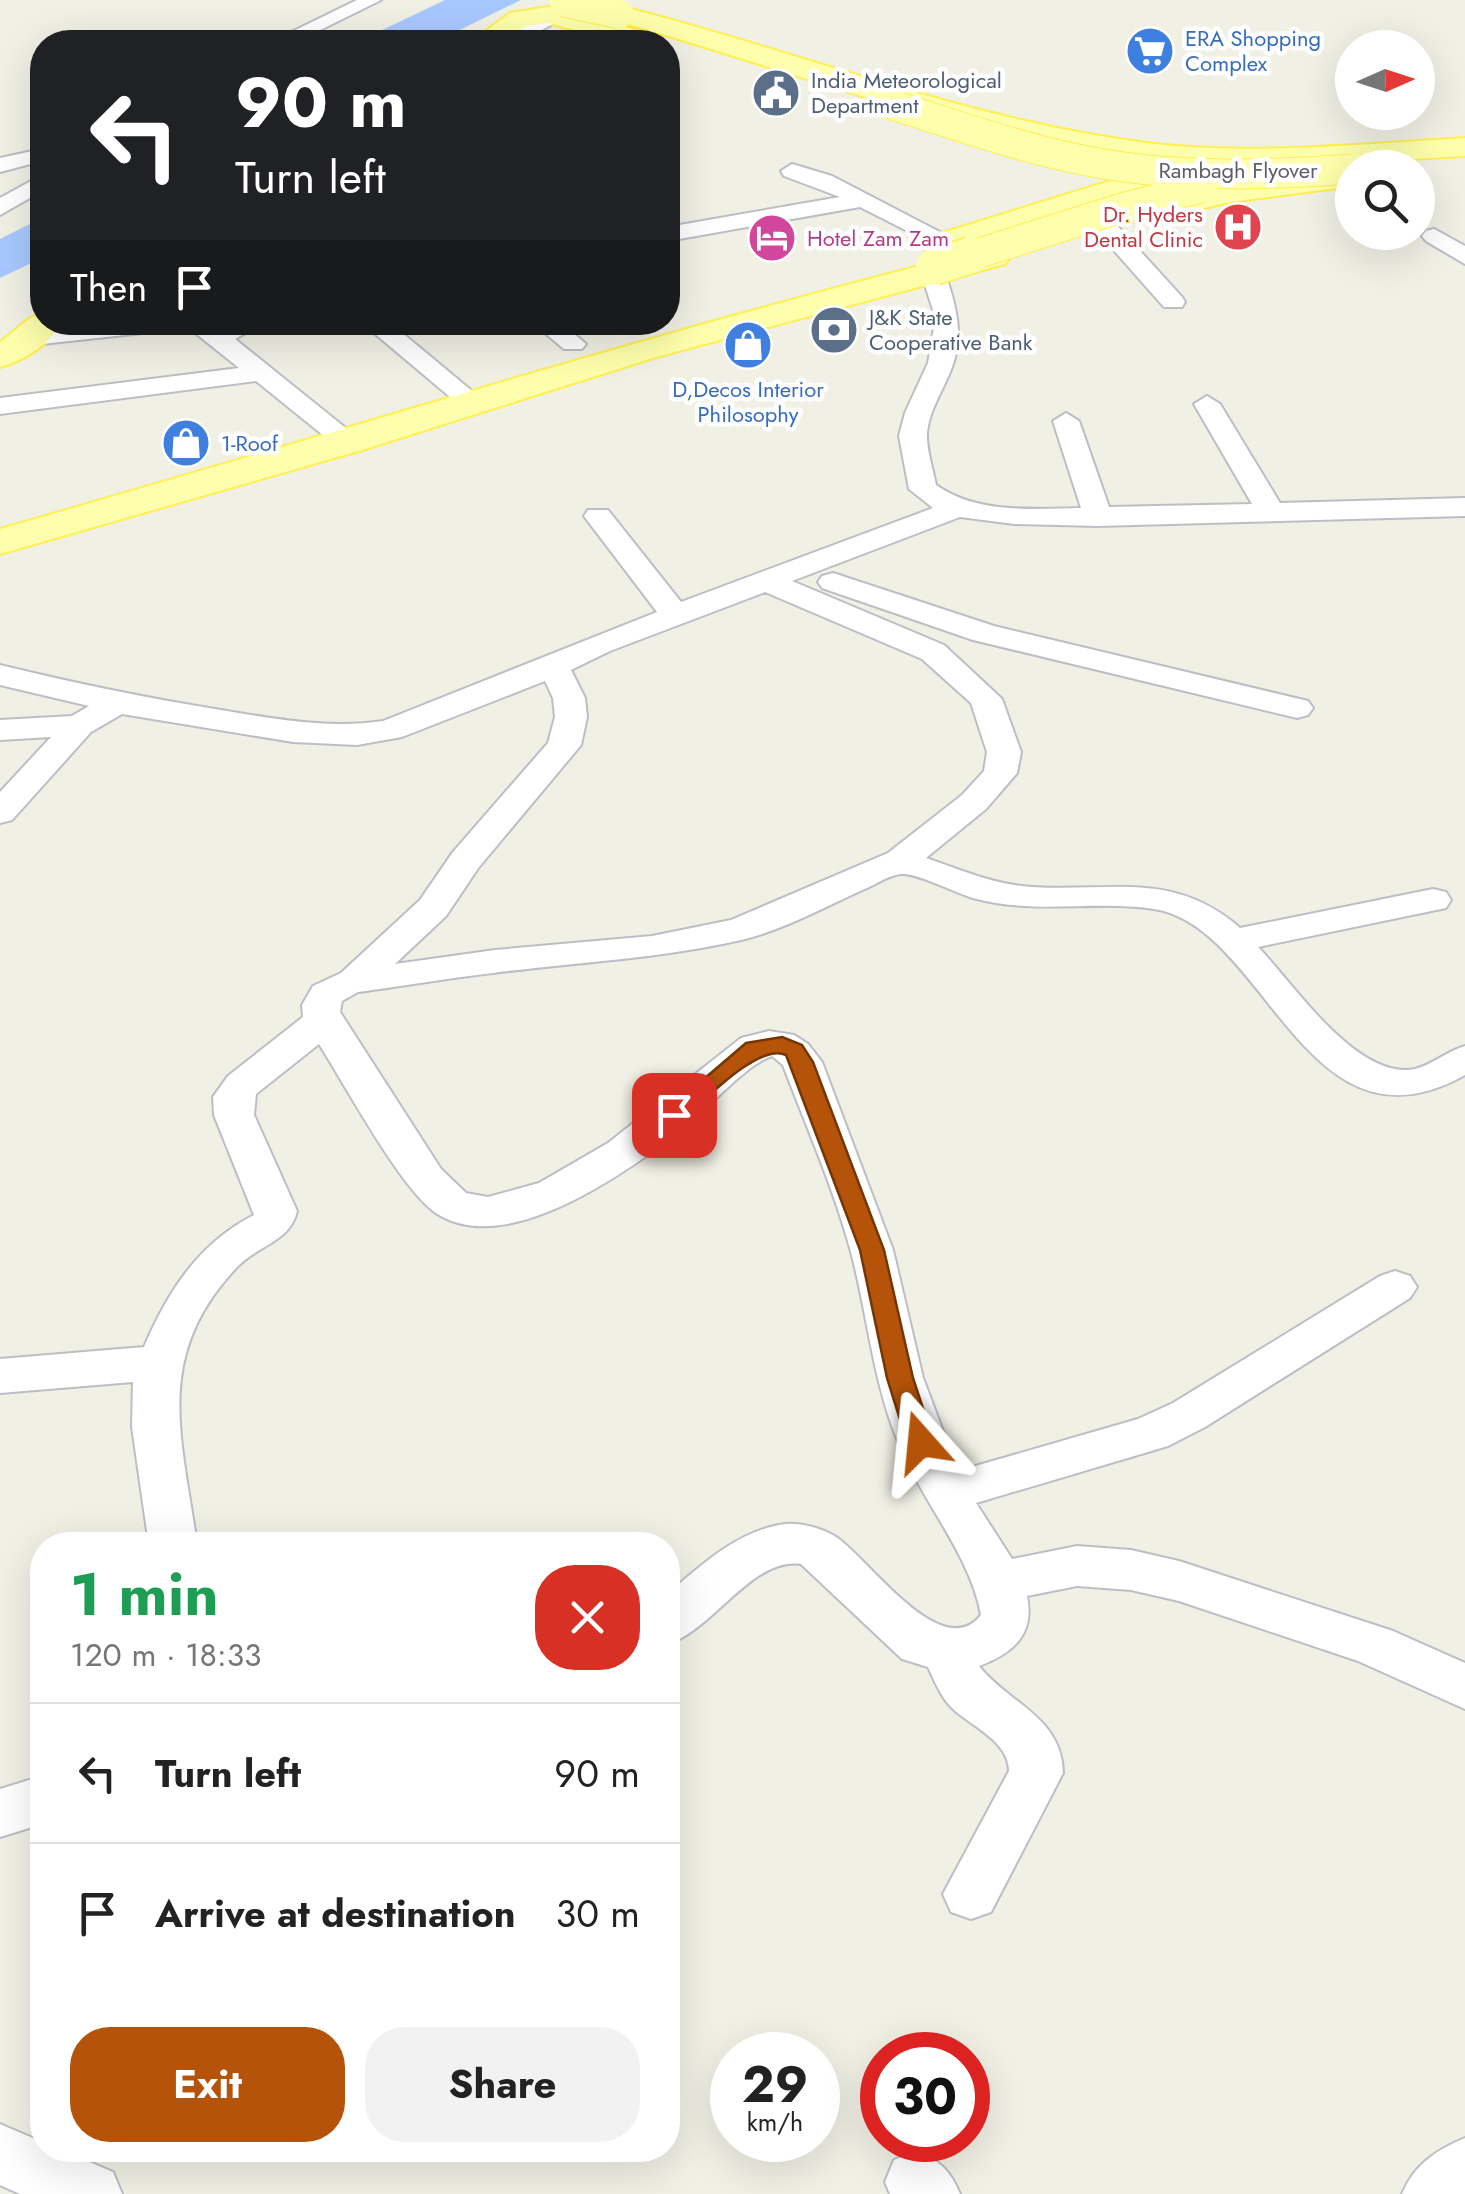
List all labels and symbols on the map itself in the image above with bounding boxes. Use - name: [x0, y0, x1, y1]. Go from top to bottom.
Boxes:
- place label: ERA Shopping Complex: [1185, 22, 1321, 79]
- supermarket icon: ERA Shopping Complex: [1124, 25, 1176, 77]
- north arrow: [1335, 30, 1435, 130]
- place label: India Meteorological Department: [811, 64, 1002, 121]
- public building icon: India Meteorological Department: [750, 67, 802, 119]
- street label: Rambagh Flyover: [1158, 154, 1318, 186]
- place label: Dr. Hyders Dental Clinic: [1084, 198, 1203, 255]
- hospital icon: Dr. Hyders Dental Clinic: [1212, 201, 1264, 253]
- hotel icon: Hotel Zam Zam: [746, 212, 798, 264]
- place label: Hotel Zam Zam: [807, 222, 949, 254]
- place label: J&K State Cooperative Bank: [866, 301, 1033, 358]
- bank icon: J&K State Cooperative Bank: [808, 304, 860, 356]
- shop icon: D,Decos Interior Philosophy: [722, 319, 774, 371]
- place label: D,Decos Interior Philosophy: [672, 373, 824, 430]
- shop icon: 1-Roof: [160, 417, 212, 469]
- place label: 1-Roof: [221, 427, 279, 459]
- pin: [632, 1073, 717, 1158]
- position arrow: [869, 1390, 973, 1494]
- speed limit sign: 30: [860, 2032, 990, 2162]

